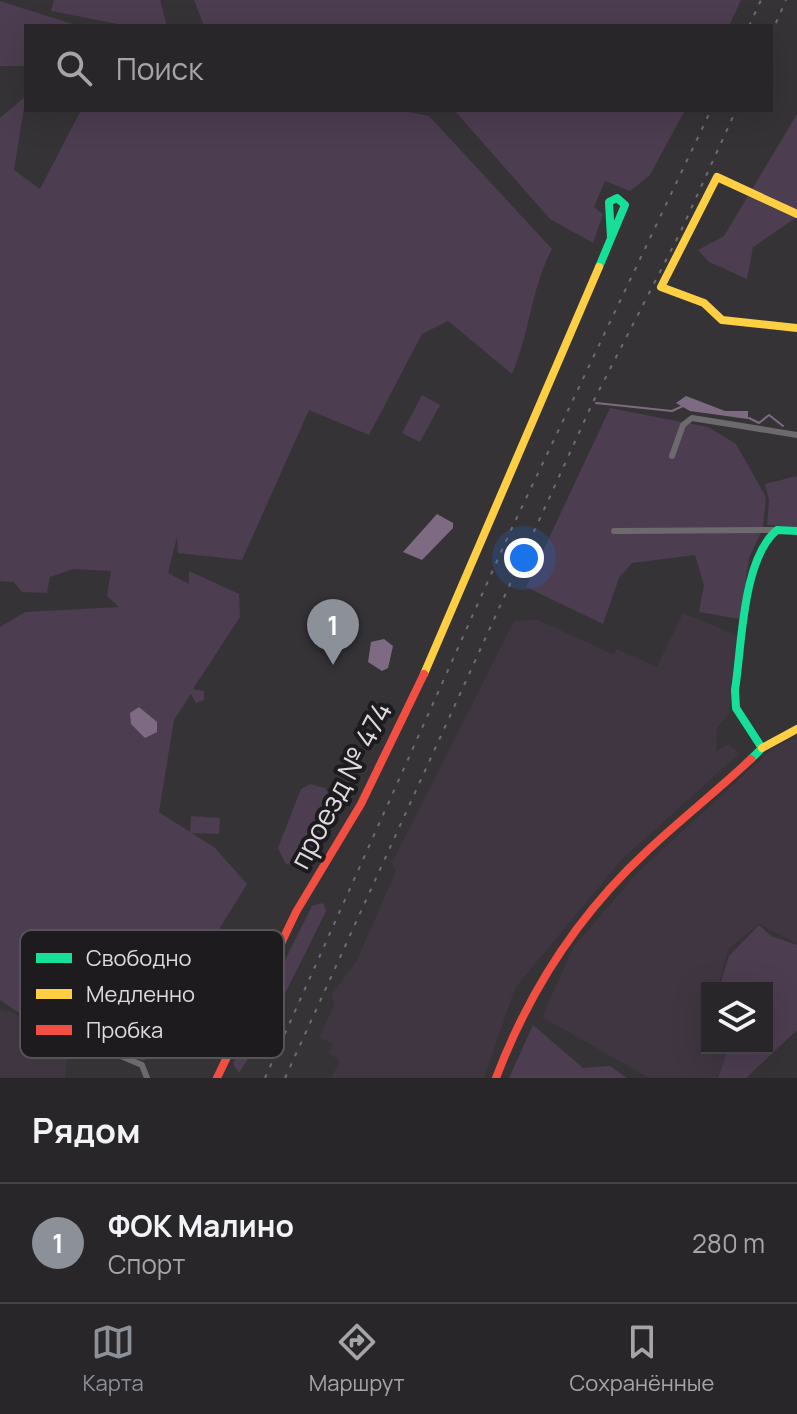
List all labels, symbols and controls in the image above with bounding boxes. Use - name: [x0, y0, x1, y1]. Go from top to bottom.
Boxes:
- search box: [24, 24, 773, 112]
- icon: search: [52, 46, 96, 90]
- text: Поиск: [116, 48, 203, 89]
- your location: [504, 538, 544, 578]
- pin: 1: [307, 599, 359, 665]
- street label: проезд № 474: [280, 695, 400, 875]
- legend: [20, 930, 284, 1058]
- text: Свободно: [86, 943, 192, 973]
- text: Медленно: [86, 979, 195, 1009]
- map controls: [701, 982, 773, 1054]
- button: layers: [701, 982, 773, 1054]
- text: Пробка: [86, 1015, 163, 1045]
- text: Рядом: [32, 1107, 141, 1153]
- text: ФОК Малино: [108, 1205, 294, 1246]
- text: 1: [52, 1225, 64, 1261]
- text: 280 m: [692, 1225, 765, 1261]
- text: Спорт: [108, 1246, 185, 1282]
- tab: Карта: [83, 1320, 144, 1398]
- tab: Маршрут: [309, 1320, 405, 1398]
- tab: Сохранённые: [570, 1320, 714, 1398]

